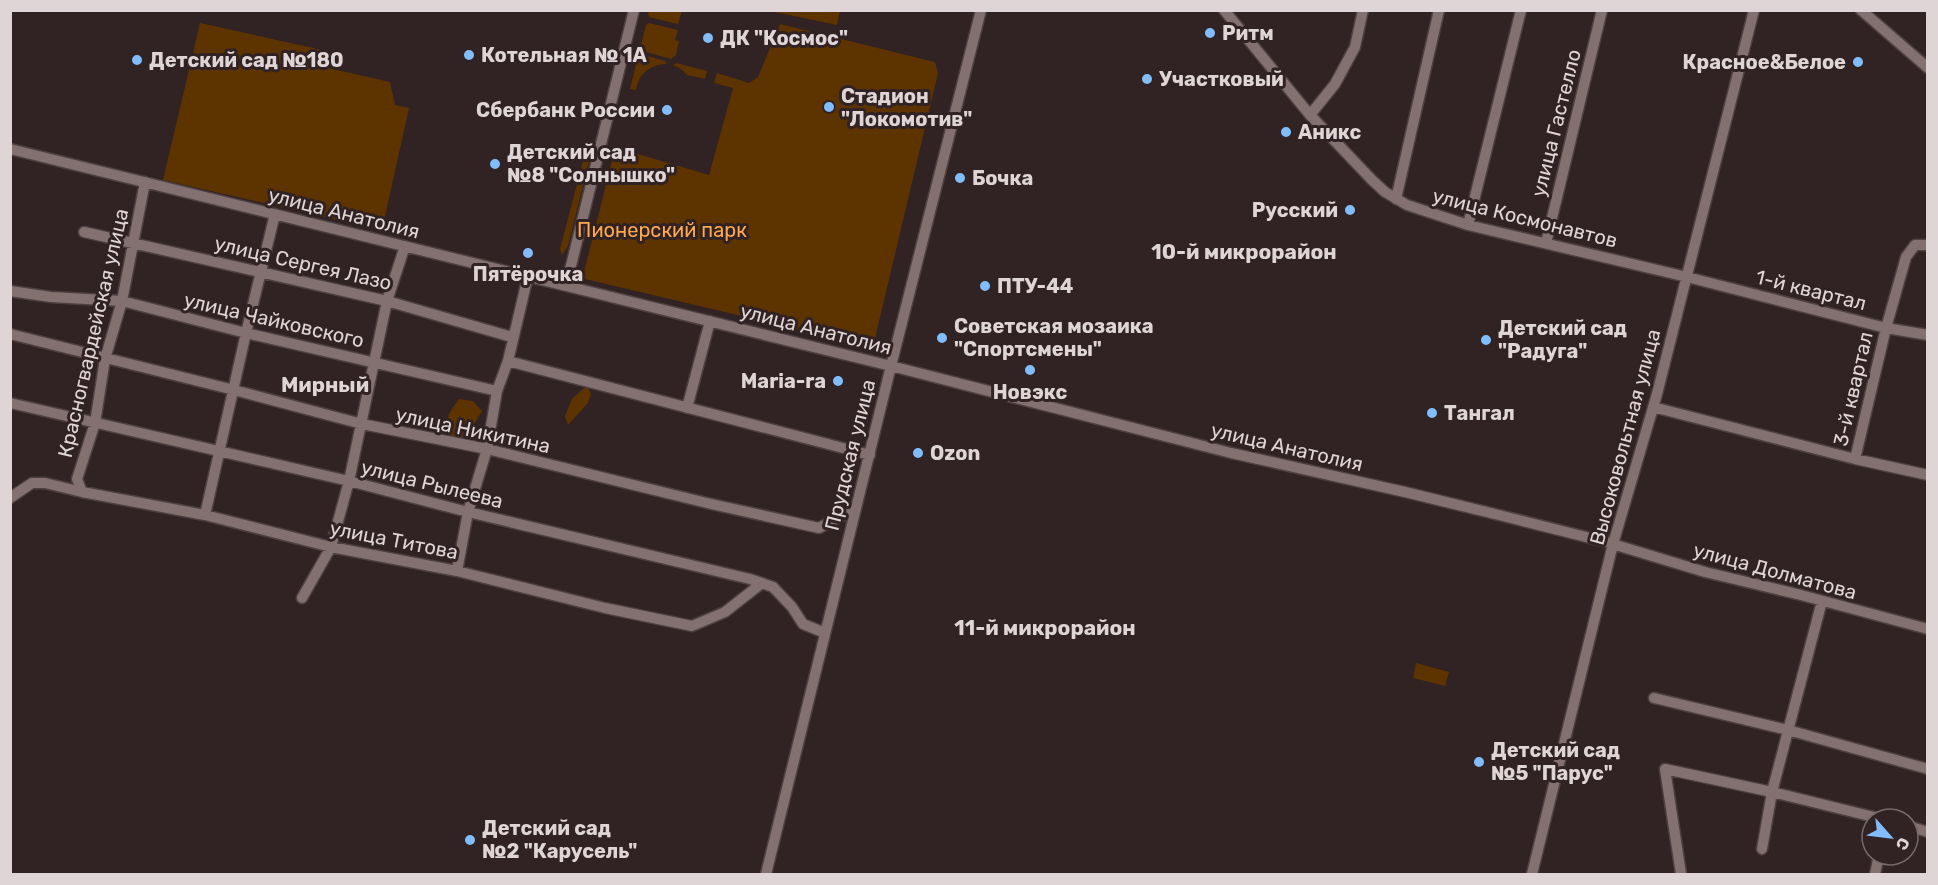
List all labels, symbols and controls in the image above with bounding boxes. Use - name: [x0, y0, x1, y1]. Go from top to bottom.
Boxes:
- place label: Ритм: [1222, 21, 1274, 45]
- place label: ДК "Космос": [720, 26, 848, 50]
- marker: Ритм: [1203, 26, 1217, 40]
- marker: ДК "Космос": [701, 31, 715, 45]
- place label: Котельная № 1А: [481, 43, 648, 67]
- street label: улица Гастелло: [1526, 47, 1586, 199]
- place label: Детский сад №180: [149, 48, 344, 72]
- marker: Котельная № 1А: [462, 48, 476, 62]
- place label: Красное&Белое: [1683, 50, 1846, 74]
- marker: Детский сад №180: [130, 53, 144, 67]
- marker: Красное&Белое: [1851, 55, 1865, 69]
- place label: Участковый: [1159, 67, 1284, 91]
- marker: Участковый: [1140, 72, 1154, 86]
- place label: Стадион "Локомотив": [841, 84, 972, 131]
- place label: Сбербанк России: [476, 98, 655, 122]
- marker: Стадион "Локомотив": [822, 100, 836, 114]
- marker: Сбербанк России: [660, 103, 674, 117]
- place label: Аникс: [1298, 120, 1362, 144]
- marker: Аникс: [1279, 125, 1293, 139]
- place label: Детский сад №8 "Солнышко": [507, 140, 675, 187]
- marker: Детский сад №8 "Солнышко": [488, 157, 502, 171]
- place label: Бочка: [972, 166, 1033, 190]
- marker: Бочка: [953, 171, 967, 185]
- street label: улица Анатолия: [266, 183, 422, 243]
- street label: улица Космонавтов: [1430, 183, 1620, 253]
- place label: Русский: [1252, 198, 1338, 222]
- marker: Русский: [1343, 203, 1357, 217]
- street label: Красногвардейская улица: [53, 206, 133, 460]
- park label: Пионерский парк: [577, 218, 747, 242]
- street label: улица Сергея Лазо: [212, 231, 394, 295]
- district label: 10-й микрорайон: [1151, 239, 1337, 264]
- marker: Пятёрочка: [521, 246, 535, 260]
- place label: Пятёрочка: [473, 262, 583, 286]
- street label: 1-й квартал: [1753, 265, 1869, 315]
- place label: ПТУ-44: [997, 274, 1074, 298]
- marker: ПТУ-44: [978, 279, 992, 293]
- street label: улица Чайковского: [182, 288, 366, 352]
- street label: улица Анатолия: [738, 299, 894, 359]
- place label: Советская мозаика "Спортсмены": [954, 314, 1154, 361]
- place label: Детский сад "Радуга": [1498, 316, 1627, 363]
- street label: Высоковольтная улица: [1585, 326, 1665, 548]
- street label: 3-й квартал: [1828, 330, 1878, 448]
- marker: Советская мозаика "Спортсмены": [935, 331, 949, 345]
- marker: Детский сад "Радуга": [1479, 333, 1493, 347]
- marker: Новэкс: [1023, 363, 1037, 377]
- place label: Maria-ra: [741, 369, 826, 393]
- district label: Мирный: [281, 372, 369, 397]
- marker: Maria-ra: [831, 374, 845, 388]
- street label: Прудская улица: [820, 377, 880, 533]
- place label: Новэкс: [993, 380, 1068, 404]
- place label: Тангал: [1444, 401, 1515, 425]
- street label: улица Никитина: [394, 402, 552, 458]
- marker: Тангал: [1425, 406, 1439, 420]
- street label: улица Анатолия: [1209, 418, 1365, 476]
- place label: Ozon: [930, 441, 980, 465]
- marker: Ozon: [911, 446, 925, 460]
- street label: улица Рылеева: [358, 455, 506, 513]
- street label: улица Титова: [328, 516, 460, 564]
- street label: улица Долматова: [1691, 538, 1859, 604]
- district label: 11-й микрорайон: [954, 615, 1136, 640]
- place label: Детский сад №5 "Парус": [1491, 738, 1620, 785]
- marker: Детский сад №5 "Парус": [1472, 755, 1486, 769]
- north arrow: [1860, 807, 1920, 867]
- place label: Детский сад №2 "Карусель": [482, 816, 637, 863]
- marker: Детский сад №2 "Карусель": [463, 833, 477, 847]
- text: С: [1892, 834, 1914, 853]

